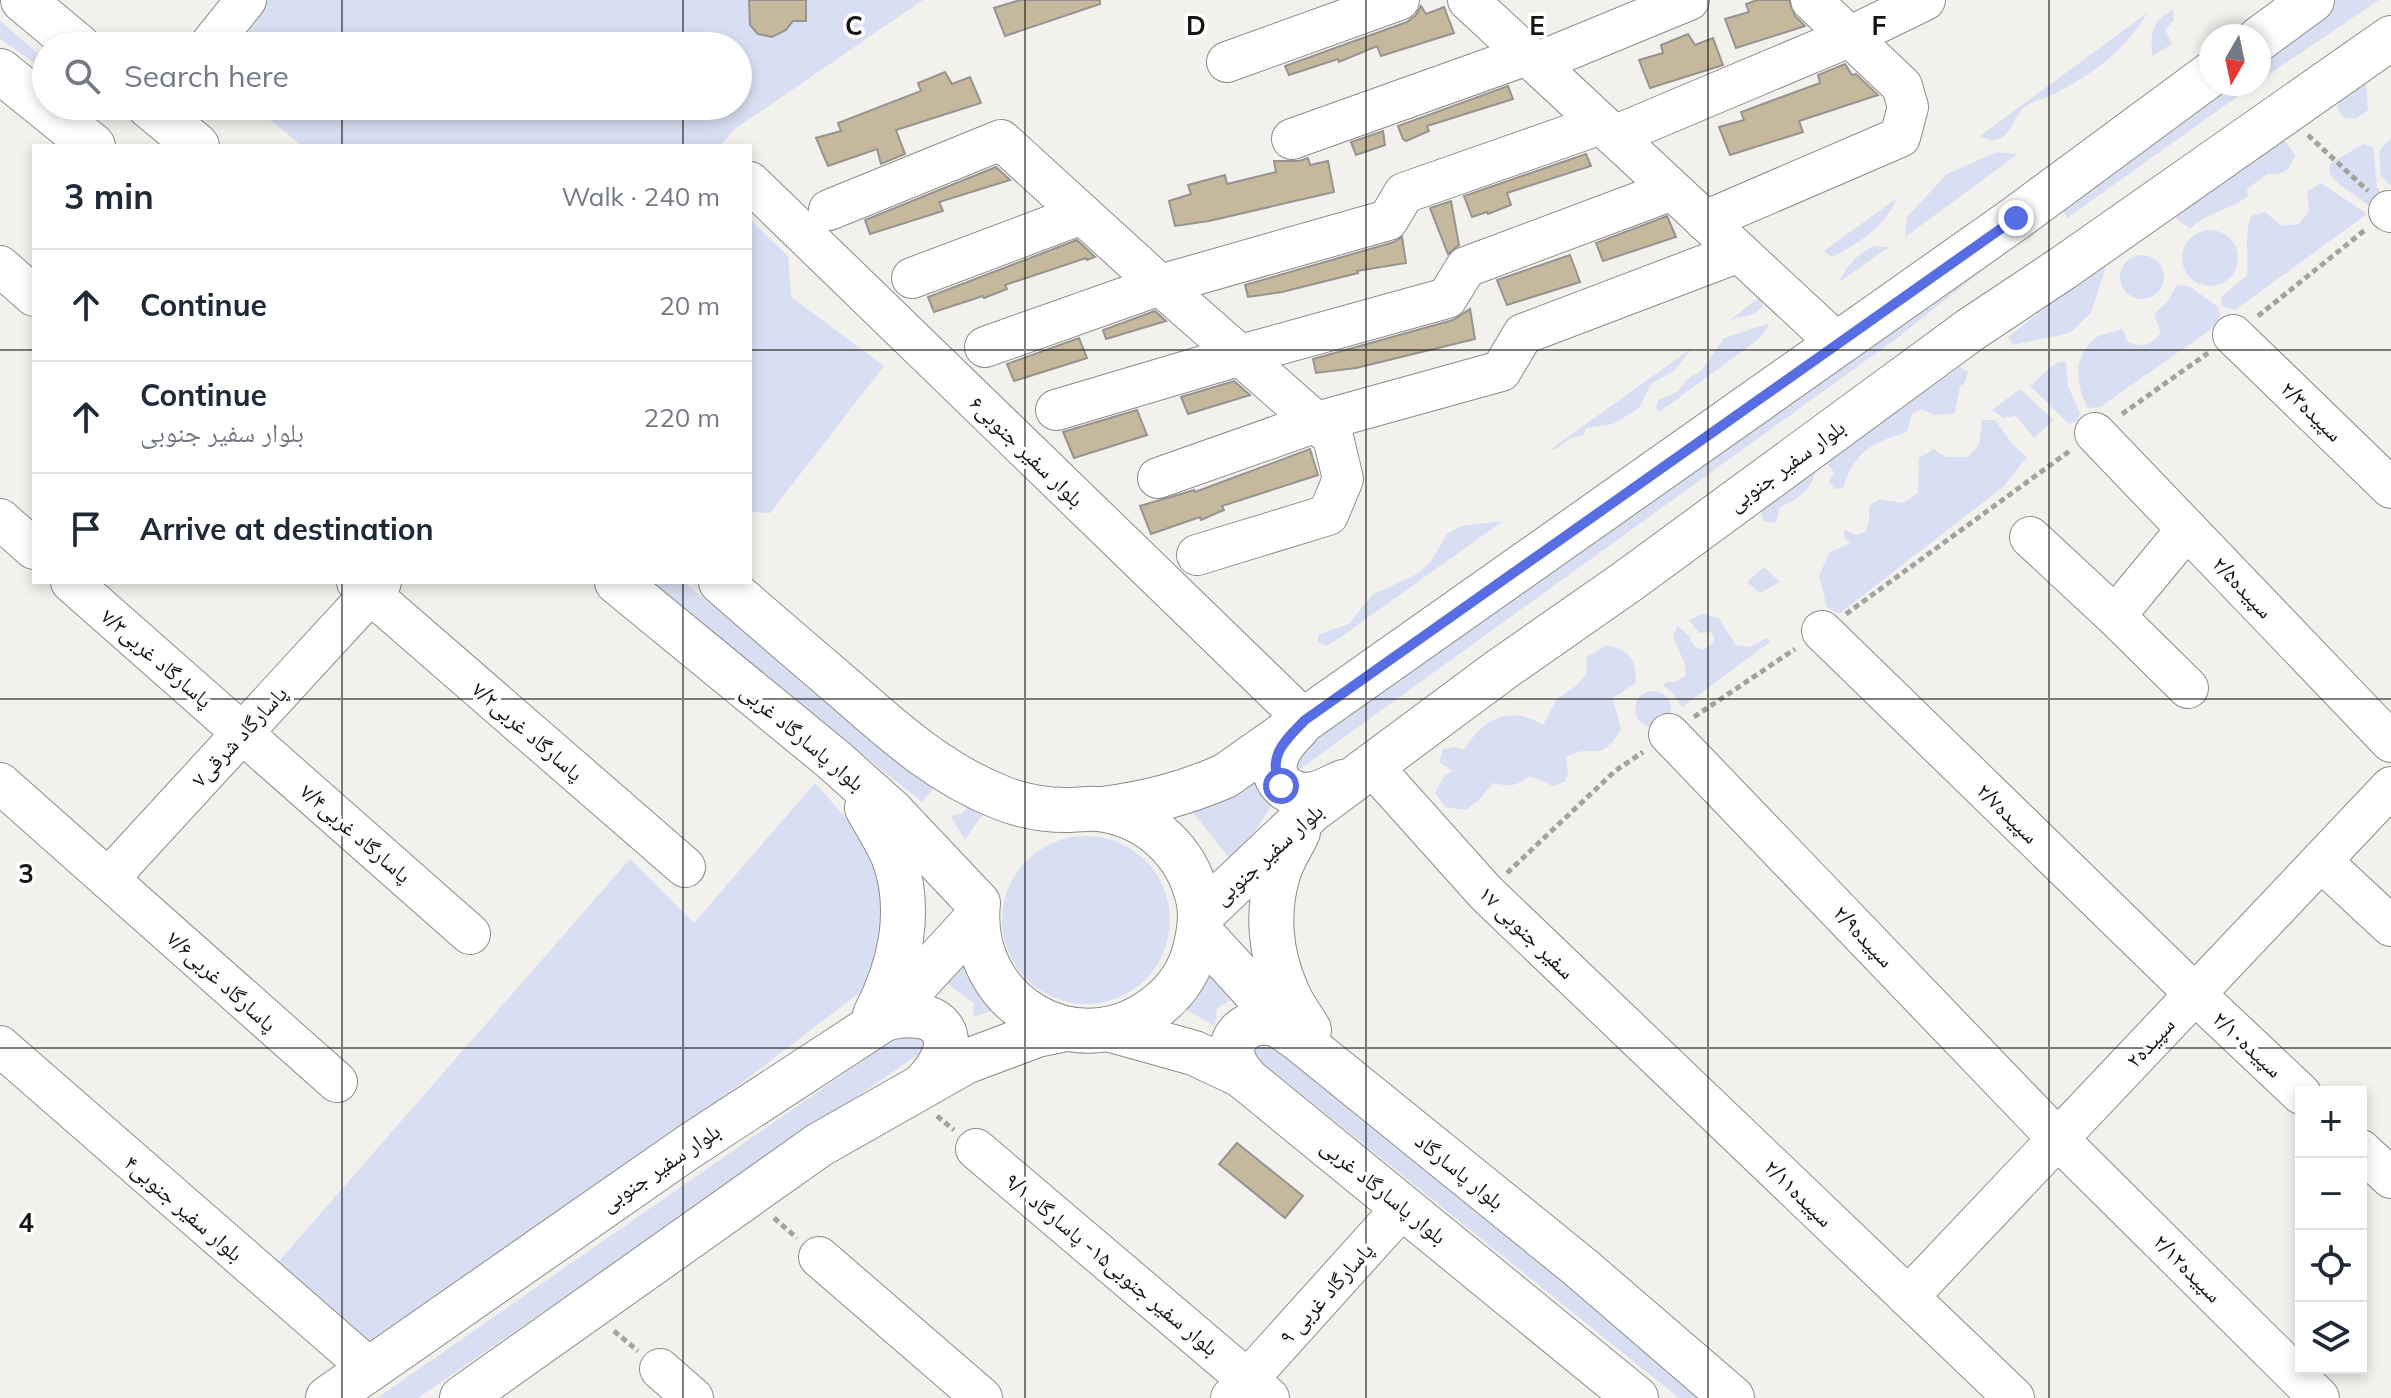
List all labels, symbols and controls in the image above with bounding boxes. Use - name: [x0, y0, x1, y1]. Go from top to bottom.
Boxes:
- text: C: [845, 9, 863, 42]
- text: D: [1186, 9, 1206, 42]
- text: E: [1529, 9, 1545, 42]
- text: F: [1872, 9, 1887, 42]
- north arrow: [2199, 24, 2271, 96]
- search box: [32, 32, 752, 120]
- icon: search: [60, 54, 104, 98]
- text: Search here: [124, 57, 289, 95]
- text: 3 min: [64, 175, 154, 218]
- text: Walk · 240 m: [561, 180, 720, 213]
- route end: [1998, 200, 2034, 236]
- icon: ahead: [64, 283, 108, 327]
- text: Continue: [140, 286, 267, 324]
- text: 20 m: [659, 289, 720, 322]
- street label: سپیده۲/۳: [2275, 375, 2349, 448]
- text: Continue: [140, 376, 267, 414]
- street label: بلوار سفیر جنوبی۶: [964, 389, 1090, 513]
- icon: ahead: [64, 395, 108, 439]
- text: 220 m: [644, 401, 720, 434]
- street label: بلوار سفیر جنوبی: [1722, 413, 1850, 517]
- text: بلوار سفیر جنوبی: [140, 416, 304, 449]
- icon: arrive: [64, 507, 108, 551]
- text: Arrive at destination: [140, 510, 434, 548]
- street label: سپیده۲/۵: [2206, 550, 2279, 624]
- street label: پاسارگاد غربی۷/۳: [95, 602, 218, 714]
- street label: پاسارگاد غربی۷/۲: [466, 675, 589, 787]
- street label: بلوار پاسارگاد غربی: [735, 677, 871, 797]
- street label: پاسارگاد شرقی۷: [185, 679, 293, 793]
- route start: [1263, 768, 1299, 804]
- street label: پاسارگاد غربی۷/۴: [294, 777, 417, 889]
- street label: سپیده۲/۷: [1971, 777, 2045, 850]
- street label: بلوار سفیر جنوبی: [1207, 797, 1329, 911]
- text: 3: [18, 857, 34, 890]
- street label: سفیر جنوبی ۱۷: [1473, 879, 1581, 985]
- street label: سپیده۲/۹: [1827, 899, 1900, 973]
- street label: پاسارگاد غربی۷/۶: [161, 924, 283, 1038]
- street label: سپیده۲/۱۰: [2207, 1005, 2289, 1084]
- street label: سپیده۲: [2119, 1011, 2181, 1073]
- map controls: [2295, 1086, 2367, 1374]
- button: +: [2295, 1086, 2367, 1158]
- street label: بلوار سفیر جنوبی: [595, 1117, 725, 1217]
- street label: بلوار پاسارگاد: [1410, 1127, 1510, 1216]
- street label: بلوار پاسارگاد غربی: [1315, 1132, 1452, 1250]
- street label: بلوار سفیر جنوبی۴: [119, 1149, 249, 1267]
- street label: سپیده۲/۱۱: [1758, 1153, 1840, 1233]
- button: −: [2295, 1158, 2367, 1230]
- street label: بلوار سفیر جنوبی۱۵- پاسارگاد ۹/۱: [999, 1166, 1225, 1362]
- text: 4: [18, 1206, 34, 1239]
- street label: سپیده۲/۱۲: [2148, 1228, 2228, 1308]
- button: locate: [2295, 1230, 2367, 1302]
- street label: پاسارگاد غربی ۹: [1273, 1236, 1379, 1350]
- button: layers: [2295, 1302, 2367, 1374]

